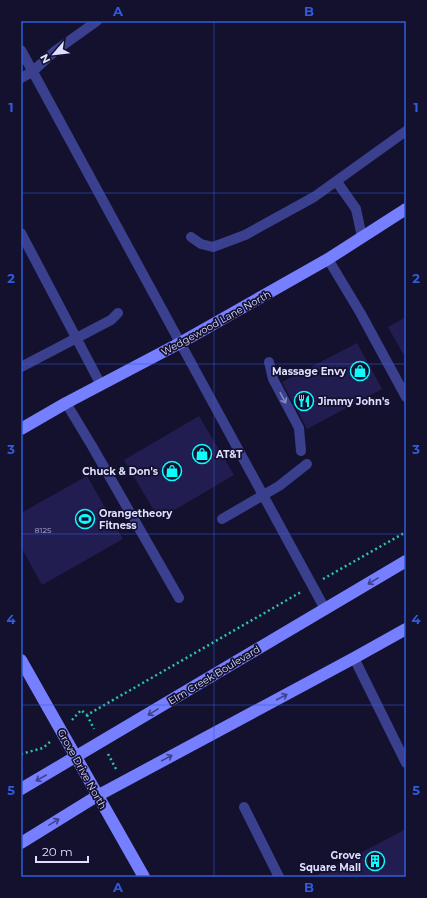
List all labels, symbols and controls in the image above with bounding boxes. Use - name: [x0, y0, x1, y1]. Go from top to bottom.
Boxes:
- text: A: [112, 3, 124, 19]
- text: B: [304, 3, 314, 19]
- north arrow: [34, 34, 74, 74]
- text: N: [37, 51, 53, 66]
- text: 1: [8, 99, 14, 115]
- text: 1: [413, 99, 419, 115]
- text: 2: [7, 270, 15, 286]
- text: 2: [412, 270, 420, 286]
- street label: Wedgewood Lane North: [159, 287, 273, 359]
- shop icon: Massage Envy: [349, 360, 371, 382]
- place label: Massage Envy: [272, 365, 347, 378]
- restaurant icon: Jimmy John's: [293, 390, 315, 412]
- one-way arrow: [280, 392, 287, 404]
- place label: Jimmy John's: [317, 395, 390, 408]
- text: 3: [6, 441, 15, 457]
- text: 3: [411, 441, 420, 457]
- shop icon: AT&T: [191, 443, 213, 465]
- place label: AT&T: [215, 448, 243, 461]
- shop icon: Chuck & Don's: [161, 460, 183, 482]
- place label: Chuck & Don's: [82, 465, 159, 478]
- place label: Orangetheory Fitness: [99, 507, 173, 532]
- sports icon: Orangetheory Fitness: [74, 508, 96, 530]
- house number: 8125: [34, 525, 52, 535]
- one-way arrow: [367, 577, 379, 585]
- text: 4: [7, 611, 16, 627]
- text: 4: [412, 611, 421, 627]
- street label: Elm Creek Boulevard: [166, 642, 262, 708]
- one-way arrow: [276, 693, 288, 700]
- one-way arrow: [147, 708, 159, 716]
- street label: Grove Drive North: [55, 727, 109, 811]
- one-way arrow: [161, 754, 173, 762]
- one-way arrow: [35, 774, 47, 782]
- text: 5: [7, 782, 15, 798]
- text: 5: [412, 782, 420, 798]
- one-way arrow: [48, 818, 60, 826]
- scale bar: [36, 838, 88, 864]
- text: 20 m: [42, 844, 73, 859]
- place label: Grove Square Mall: [300, 849, 361, 874]
- building icon: Grove Square Mall: [364, 850, 386, 872]
- text: A: [112, 879, 124, 895]
- text: B: [304, 879, 314, 895]

